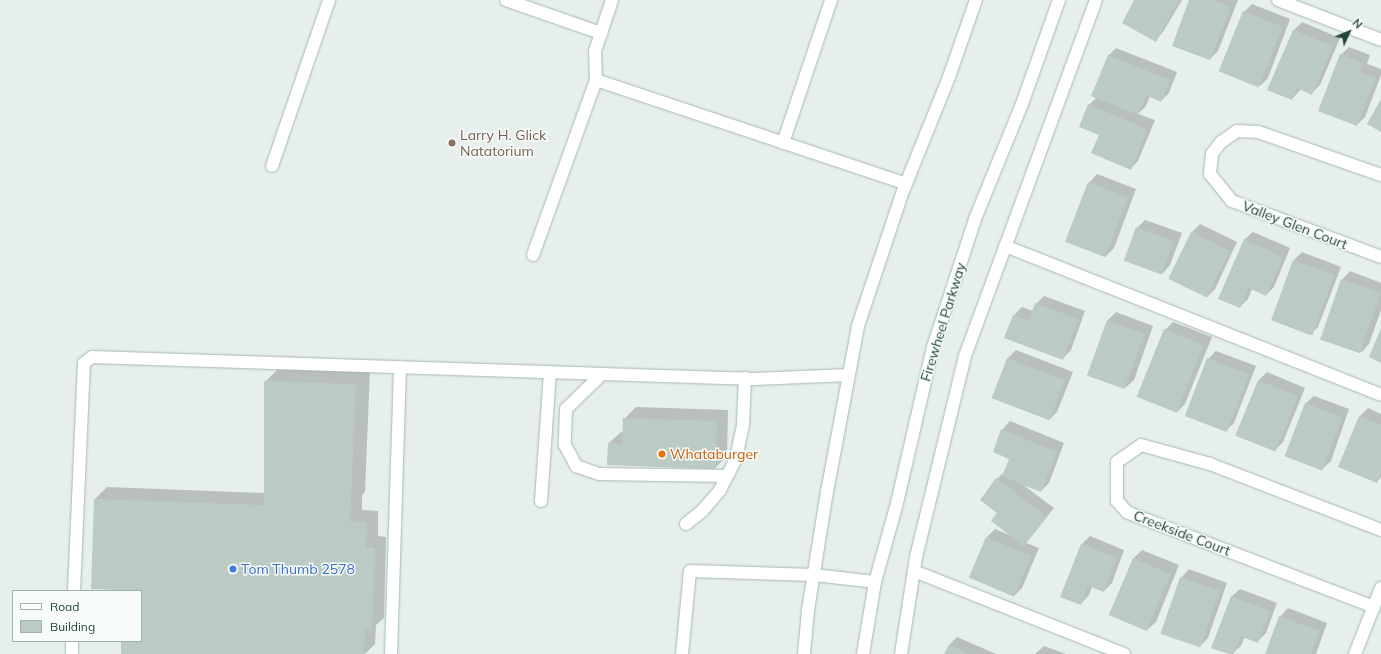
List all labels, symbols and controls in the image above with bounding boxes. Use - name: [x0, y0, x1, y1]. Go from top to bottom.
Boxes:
- north arrow: [1329, 12, 1369, 52]
- text: N: [1350, 16, 1366, 32]
- place label: Larry H. Glick Natatorium: [460, 127, 546, 160]
- marker: Larry H. Glick Natatorium: [447, 138, 457, 148]
- street label: Valley Glen Court: [1240, 197, 1350, 253]
- street label: Firewheel Parkway: [917, 261, 969, 383]
- place label: Whataburger: [670, 446, 758, 462]
- marker: Whataburger: [657, 449, 667, 459]
- street label: Creekside Court: [1131, 507, 1233, 559]
- place label: Tom Thumb 2578: [241, 561, 355, 577]
- marker: Tom Thumb 2578: [228, 564, 238, 574]
- legend: [12, 590, 142, 642]
- text: Road: [50, 599, 79, 614]
- text: Building: [50, 619, 95, 634]

